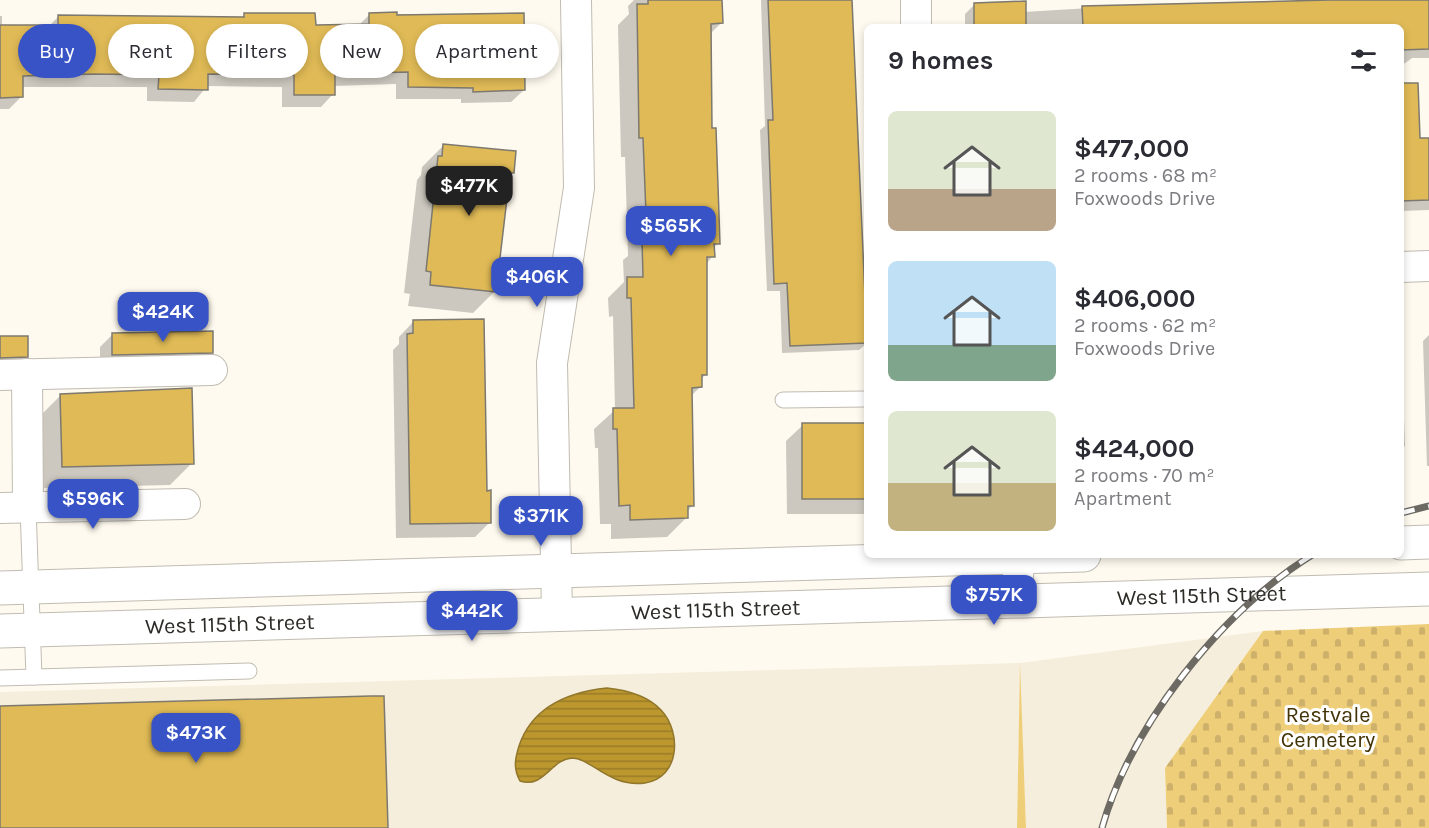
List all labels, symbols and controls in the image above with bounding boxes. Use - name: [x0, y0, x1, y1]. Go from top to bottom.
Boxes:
- chip: Buy: [18, 24, 96, 78]
- chip: Rent: [108, 24, 194, 78]
- chip: Filters: [206, 24, 308, 78]
- chip: New: [320, 24, 403, 78]
- chip: Apartment: [415, 24, 559, 78]
- icon: filters: [1347, 44, 1380, 77]
- text: 9 homes: [888, 45, 994, 76]
- text: $477,000: [1074, 133, 1189, 164]
- icon: home: [936, 135, 1008, 207]
- text: 2 rooms · 68 m²: [1074, 164, 1217, 187]
- pin: $477K: [427, 166, 511, 217]
- text: $477K: [440, 174, 498, 197]
- text: Foxwoods Drive: [1074, 187, 1215, 210]
- pin: $565K: [629, 206, 713, 257]
- text: $565K: [640, 214, 702, 237]
- pin: $406K: [495, 257, 579, 308]
- text: $406K: [505, 265, 569, 288]
- text: $406,000: [1074, 283, 1196, 314]
- icon: home: [936, 285, 1008, 357]
- pin: $424K: [121, 292, 205, 343]
- text: $424K: [132, 300, 194, 323]
- text: 2 rooms · 62 m²: [1074, 314, 1216, 337]
- text: Foxwoods Drive: [1074, 337, 1215, 360]
- text: $424,000: [1074, 433, 1195, 464]
- icon: home: [936, 435, 1008, 507]
- text: 2 rooms · 70 m²: [1074, 464, 1214, 487]
- pin: $596K: [51, 479, 135, 530]
- text: $596K: [62, 487, 124, 510]
- text: Apartment: [1074, 487, 1172, 510]
- pin: $371K: [499, 496, 583, 547]
- text: $371K: [513, 504, 569, 527]
- pin: $757K: [952, 575, 1036, 626]
- street label: West 115th Street: [1116, 580, 1287, 611]
- text: $757K: [965, 583, 1023, 606]
- pin: $442K: [430, 591, 514, 642]
- street label: West 115th Street: [631, 594, 801, 625]
- text: $442K: [441, 599, 503, 622]
- street label: West 115th Street: [145, 609, 315, 640]
- park label: Restvale Cemetery: [1281, 702, 1375, 753]
- pin: $473K: [154, 713, 238, 764]
- text: $473K: [165, 721, 227, 744]

